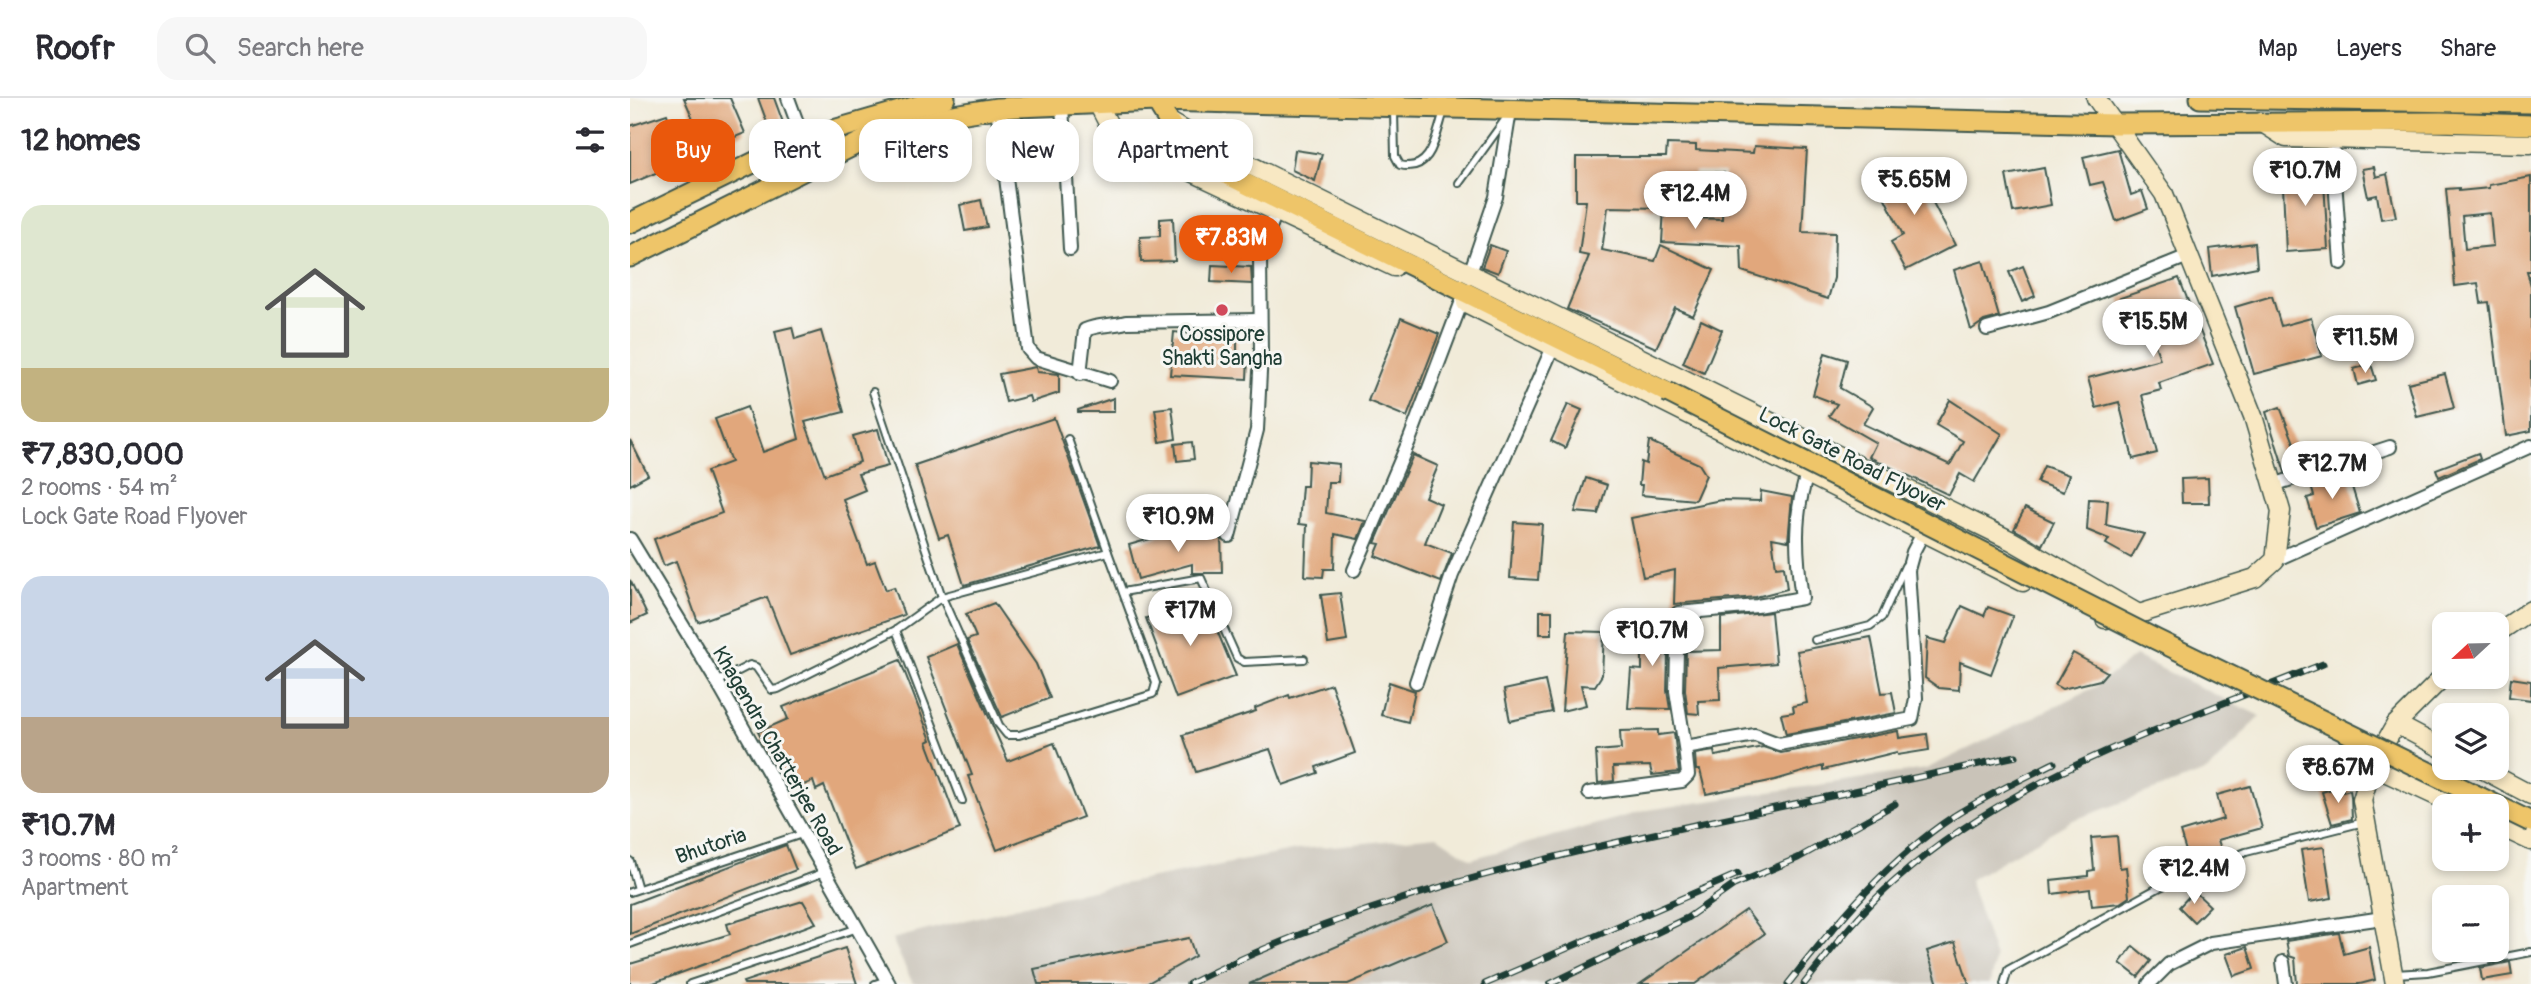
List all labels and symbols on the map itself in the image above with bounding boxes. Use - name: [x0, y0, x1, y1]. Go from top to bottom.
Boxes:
- pin: ₹10.7M: [2248, 148, 2362, 208]
- pin: ₹5.65M: [1857, 158, 1971, 217]
- pin: ₹12.4M: [1638, 172, 1752, 231]
- pin: ₹7.83M: [1174, 216, 1288, 275]
- pin: ₹15.5M: [2096, 300, 2210, 359]
- marker: Cossipore Shakti Sangha: [1214, 302, 1230, 318]
- pin: ₹11.5M: [2308, 316, 2422, 375]
- place label: Cossipore Shakti Sangha: [1161, 321, 1283, 372]
- street label: Lock Gate Road Flyover: [1754, 401, 1951, 519]
- pin: ₹12.7M: [2275, 442, 2389, 501]
- pin: ₹10.9M: [1121, 494, 1235, 554]
- pin: ₹17M: [1149, 588, 1231, 648]
- pin: ₹10.7M: [1595, 608, 1709, 668]
- north arrow: [2432, 612, 2510, 690]
- street label: Khagendra Chatterjee Road: [706, 642, 848, 860]
- pin: ₹8.67M: [2281, 746, 2395, 805]
- street label: Bhutoria: [672, 821, 750, 871]
- pin: ₹12.4M: [2137, 846, 2251, 906]

